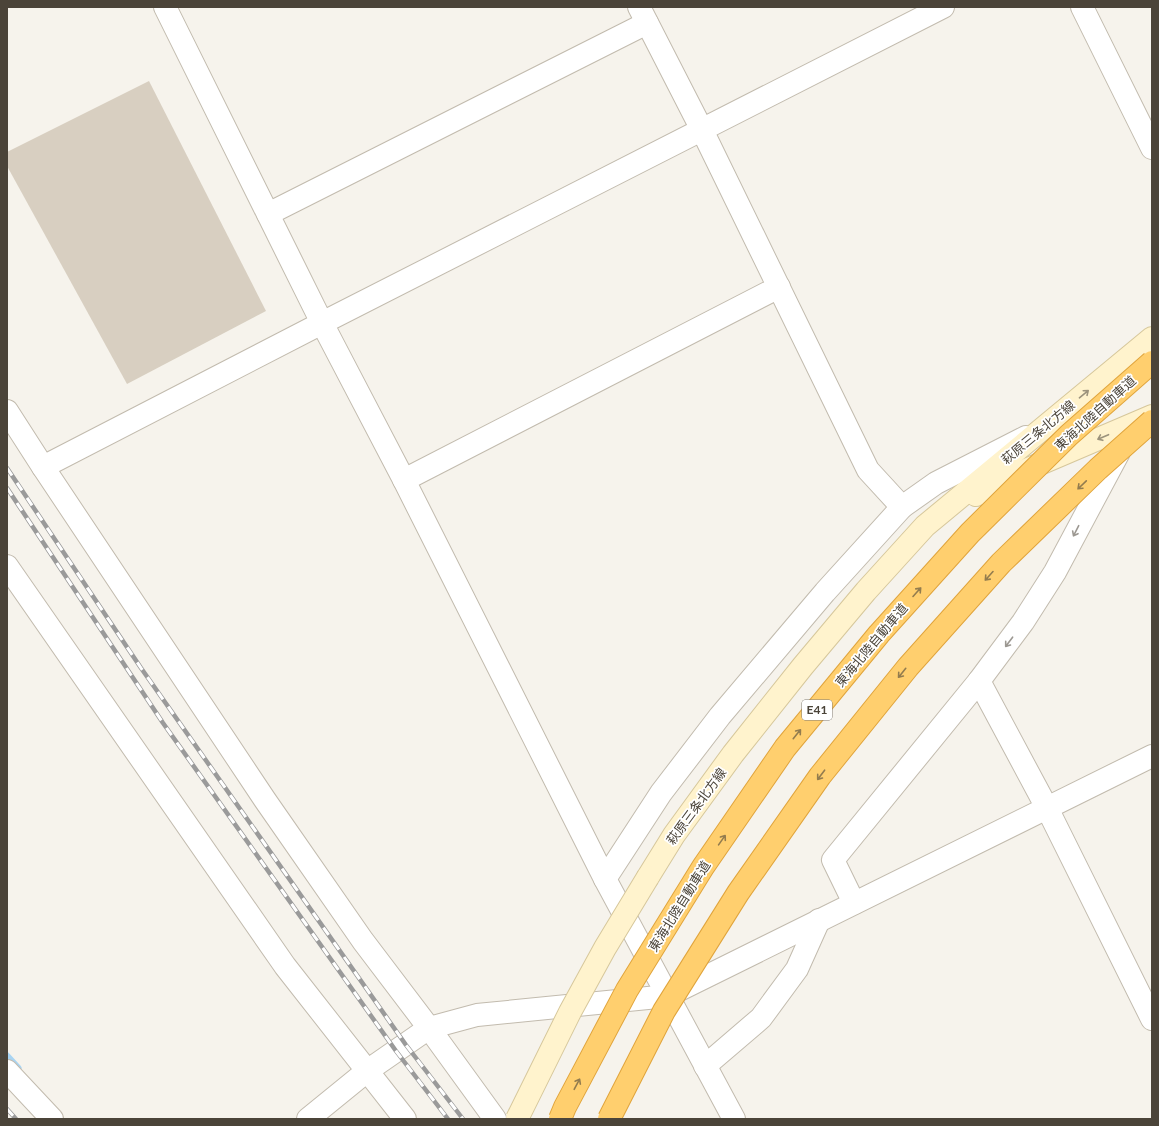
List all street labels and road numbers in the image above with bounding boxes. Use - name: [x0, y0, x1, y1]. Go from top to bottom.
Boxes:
- street label: 東海北陸自動車道: [1051, 372, 1139, 454]
- street label: 萩原三条北方線: [998, 397, 1078, 467]
- street label: 東海北陸自動車道: [831, 600, 911, 690]
- road number: E41: [802, 700, 832, 720]
- street label: 萩原三条北方線: [663, 764, 729, 848]
- street label: 東海北陸自動車道: [645, 858, 713, 954]

